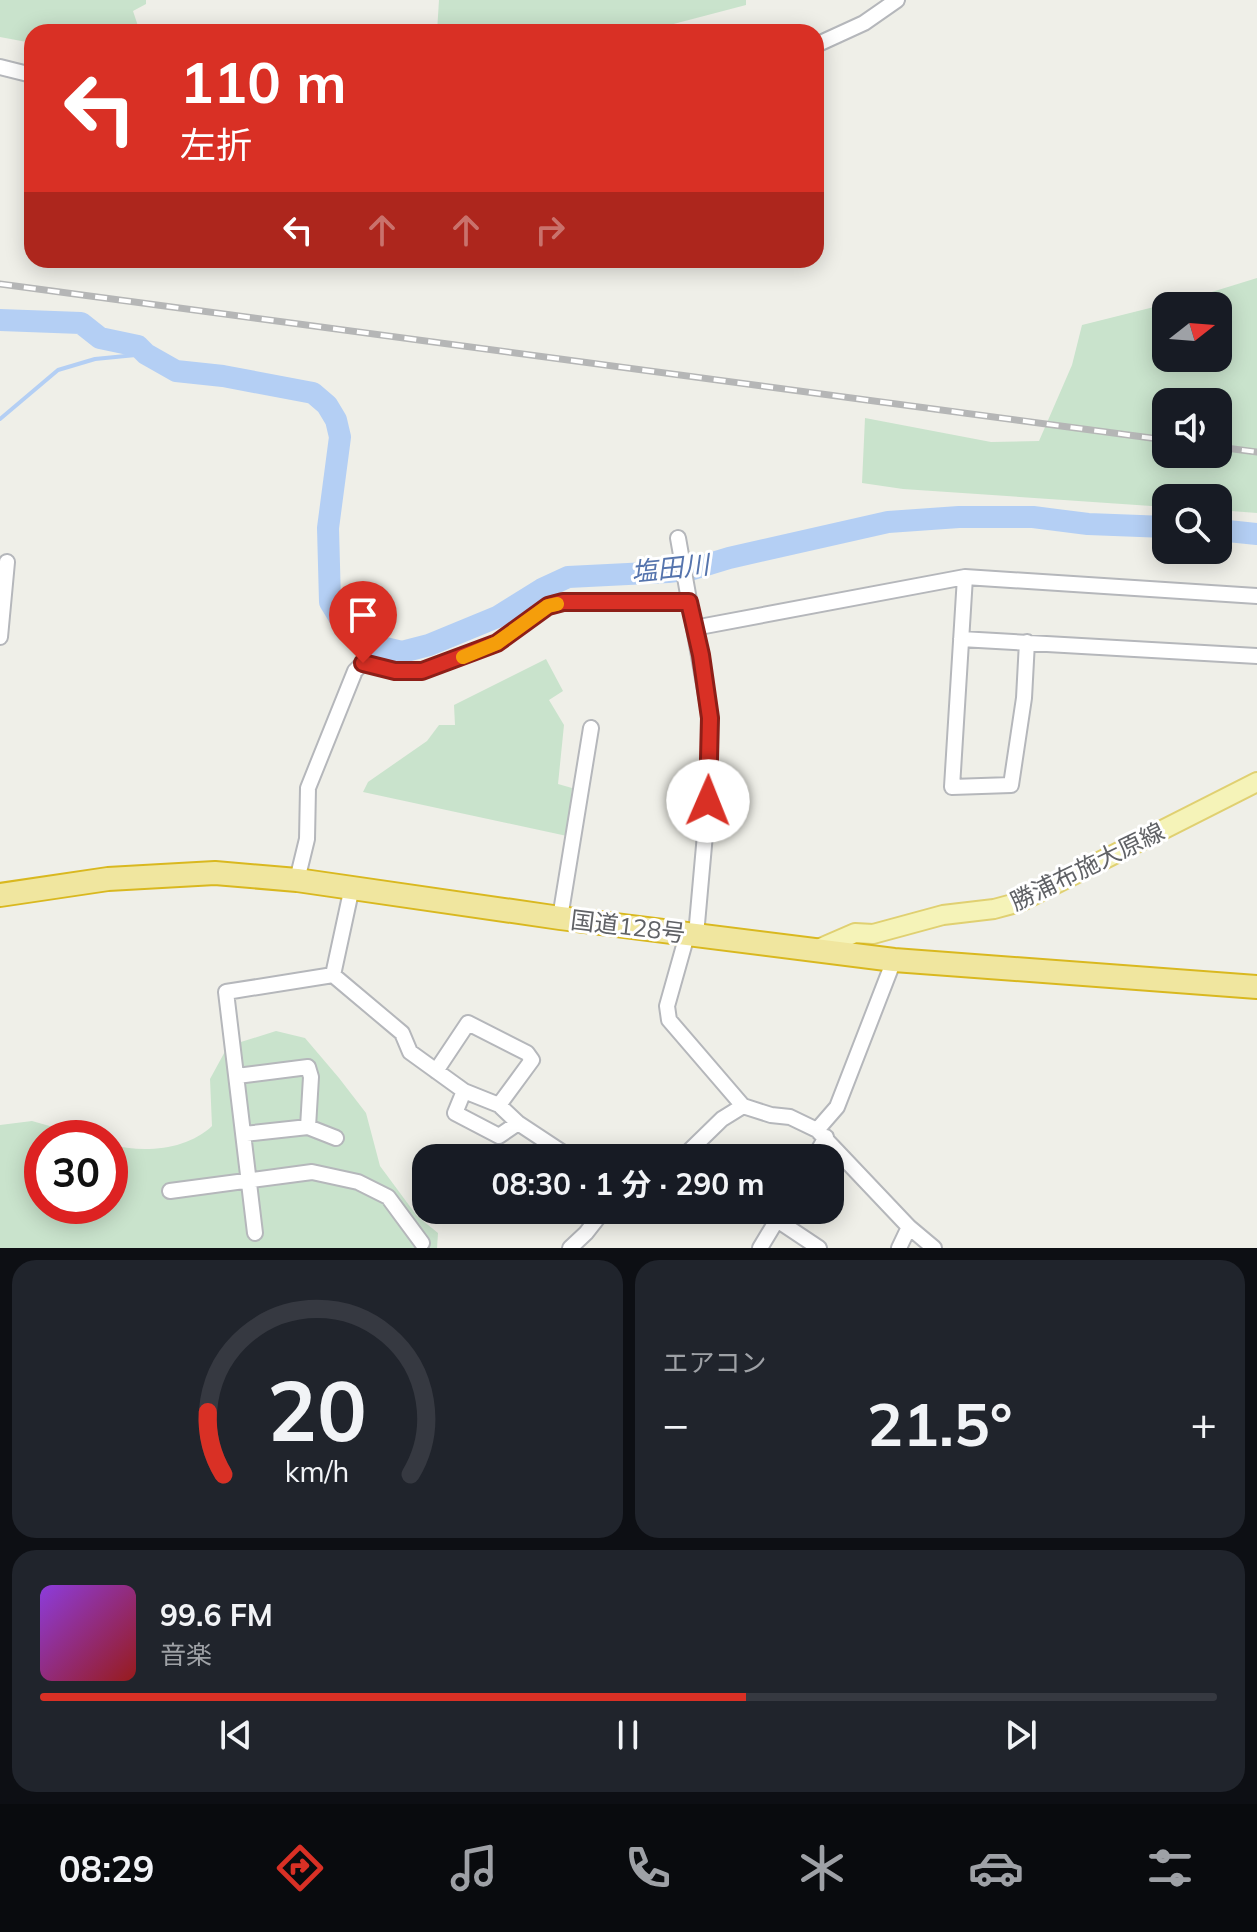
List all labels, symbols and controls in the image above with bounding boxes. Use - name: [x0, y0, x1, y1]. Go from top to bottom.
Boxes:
- text: 110 m: [180, 47, 347, 117]
- icon: left: [48, 56, 152, 160]
- text: 左折: [180, 122, 252, 167]
- icon: left: [276, 208, 320, 252]
- icon: ahead: [360, 208, 404, 252]
- icon: ahead: [444, 208, 488, 252]
- icon: right: [528, 208, 572, 252]
- north arrow: [1152, 292, 1232, 372]
- map controls: [1152, 292, 1232, 564]
- button: sound: [1152, 388, 1232, 468]
- button: search: [1152, 484, 1232, 564]
- water label: 塩田川: [629, 547, 713, 588]
- pin: [329, 581, 397, 663]
- icon: arrive: [341, 593, 385, 637]
- position arrow: [666, 759, 750, 843]
- street label: 勝浦布施大原線: [1005, 816, 1169, 916]
- street label: 国道128号: [569, 904, 687, 948]
- speed limit sign: 30: [24, 1120, 128, 1224]
- text: 08:30 · 1 分 · 290 m: [492, 1165, 764, 1203]
- text: エアコン: [663, 1346, 767, 1379]
- text: 20: [267, 1357, 367, 1462]
- text: 21.5°: [867, 1386, 1013, 1461]
- text: −: [663, 1396, 689, 1451]
- text: +: [1191, 1396, 1217, 1451]
- text: km/h: [285, 1453, 350, 1489]
- text: 99.6 FM: [160, 1596, 273, 1634]
- text: 音楽: [160, 1638, 212, 1671]
- icon: previous: [214, 1713, 258, 1757]
- icon: pause: [606, 1713, 650, 1757]
- icon: next: [999, 1713, 1043, 1757]
- icon: directions: [272, 1840, 328, 1896]
- icon: music: [446, 1840, 502, 1896]
- icon: phone: [620, 1840, 676, 1896]
- icon: climate: [794, 1840, 850, 1896]
- icon: car: [968, 1840, 1024, 1896]
- icon: filters: [1142, 1840, 1198, 1896]
- text: 08:29: [59, 1846, 154, 1891]

